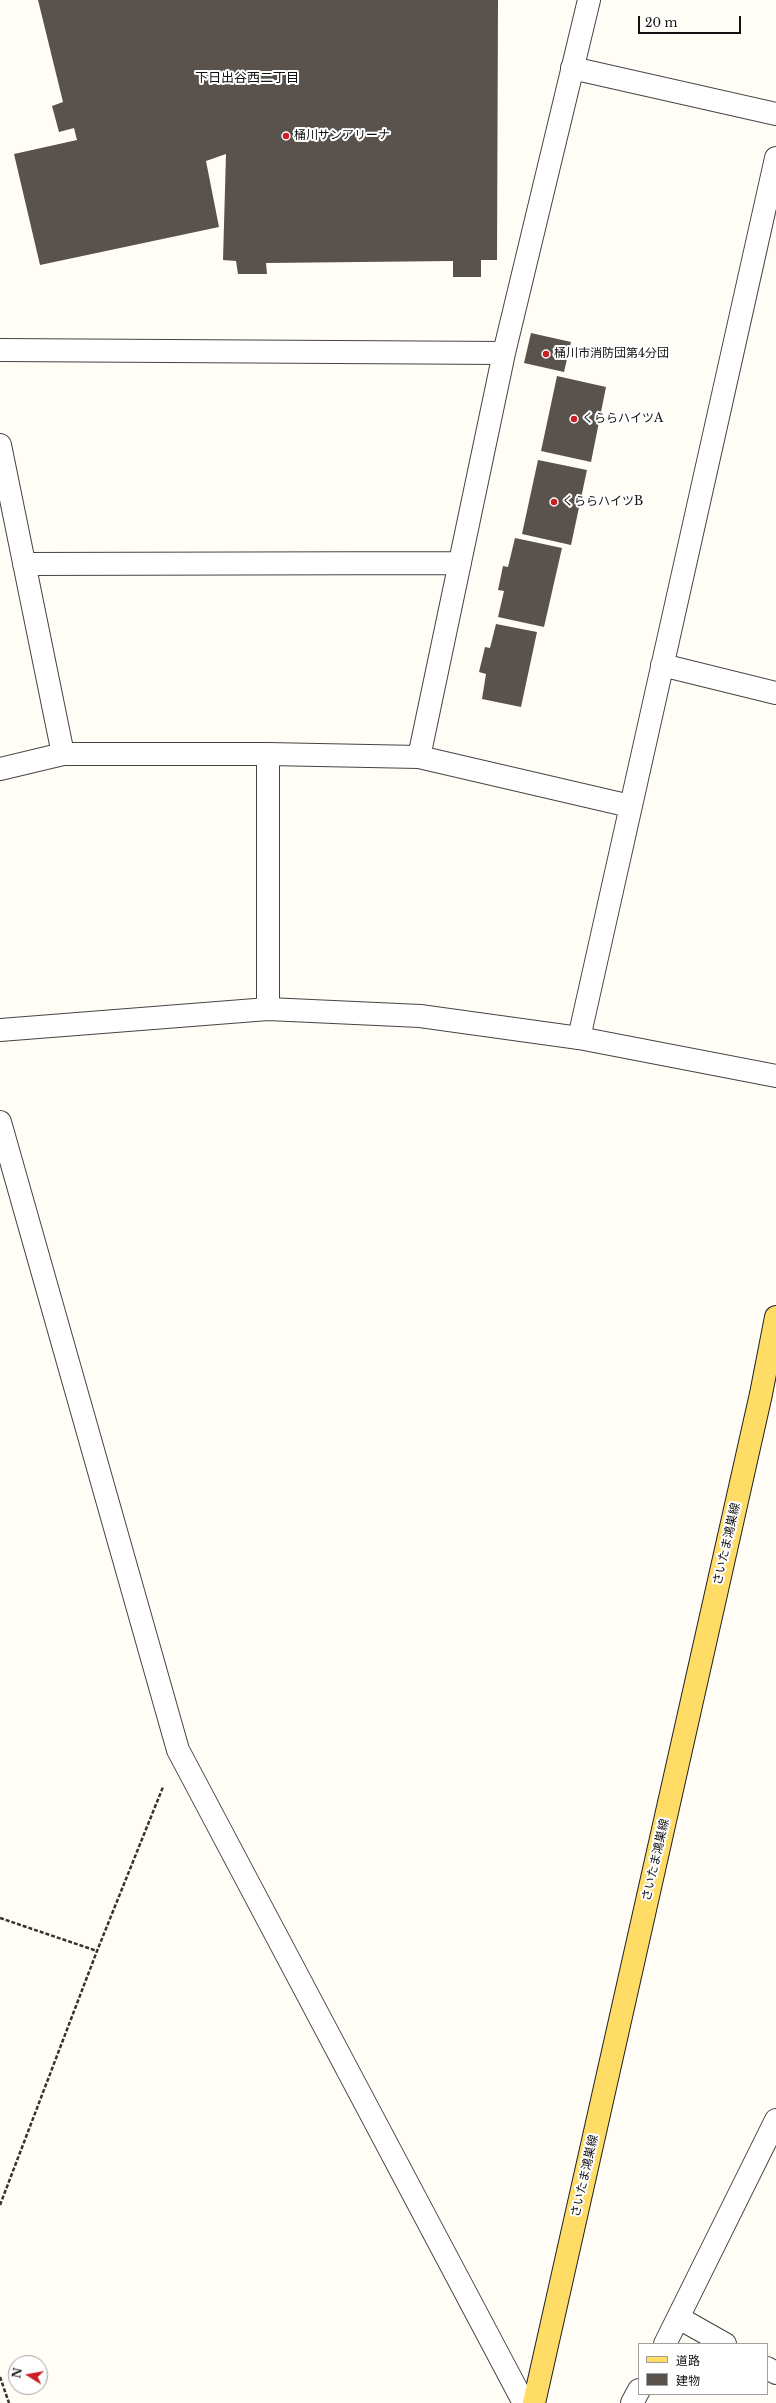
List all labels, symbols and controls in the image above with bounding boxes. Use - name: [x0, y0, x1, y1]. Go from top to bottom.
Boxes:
- scale bar: [640, 8, 743, 34]
- text: 20 m: [645, 15, 677, 30]
- district label: 下日出谷西二丁目: [195, 70, 299, 86]
- place label: 桶川サンアリーナ: [294, 129, 390, 143]
- marker: 桶川サンアリーナ: [281, 131, 291, 141]
- place label: 桶川市消防団第4分団: [554, 347, 669, 361]
- marker: 桶川市消防団第4分団: [541, 349, 551, 359]
- place label: くららハイツA: [582, 412, 663, 426]
- marker: くららハイツA: [569, 414, 579, 424]
- place label: くららハイツB: [562, 495, 643, 509]
- marker: くららハイツB: [549, 497, 559, 507]
- street label: さいたま鴻巣線: [711, 1501, 743, 1587]
- street label: さいたま鴻巣線: [640, 1817, 672, 1903]
- street label: さいたま鴻巣線: [569, 2133, 601, 2219]
- legend: [638, 2343, 768, 2395]
- text: 道路: [676, 2353, 700, 2368]
- north arrow: [8, 2355, 48, 2395]
- text: N: [9, 2366, 25, 2379]
- text: 建物: [676, 2373, 700, 2388]

